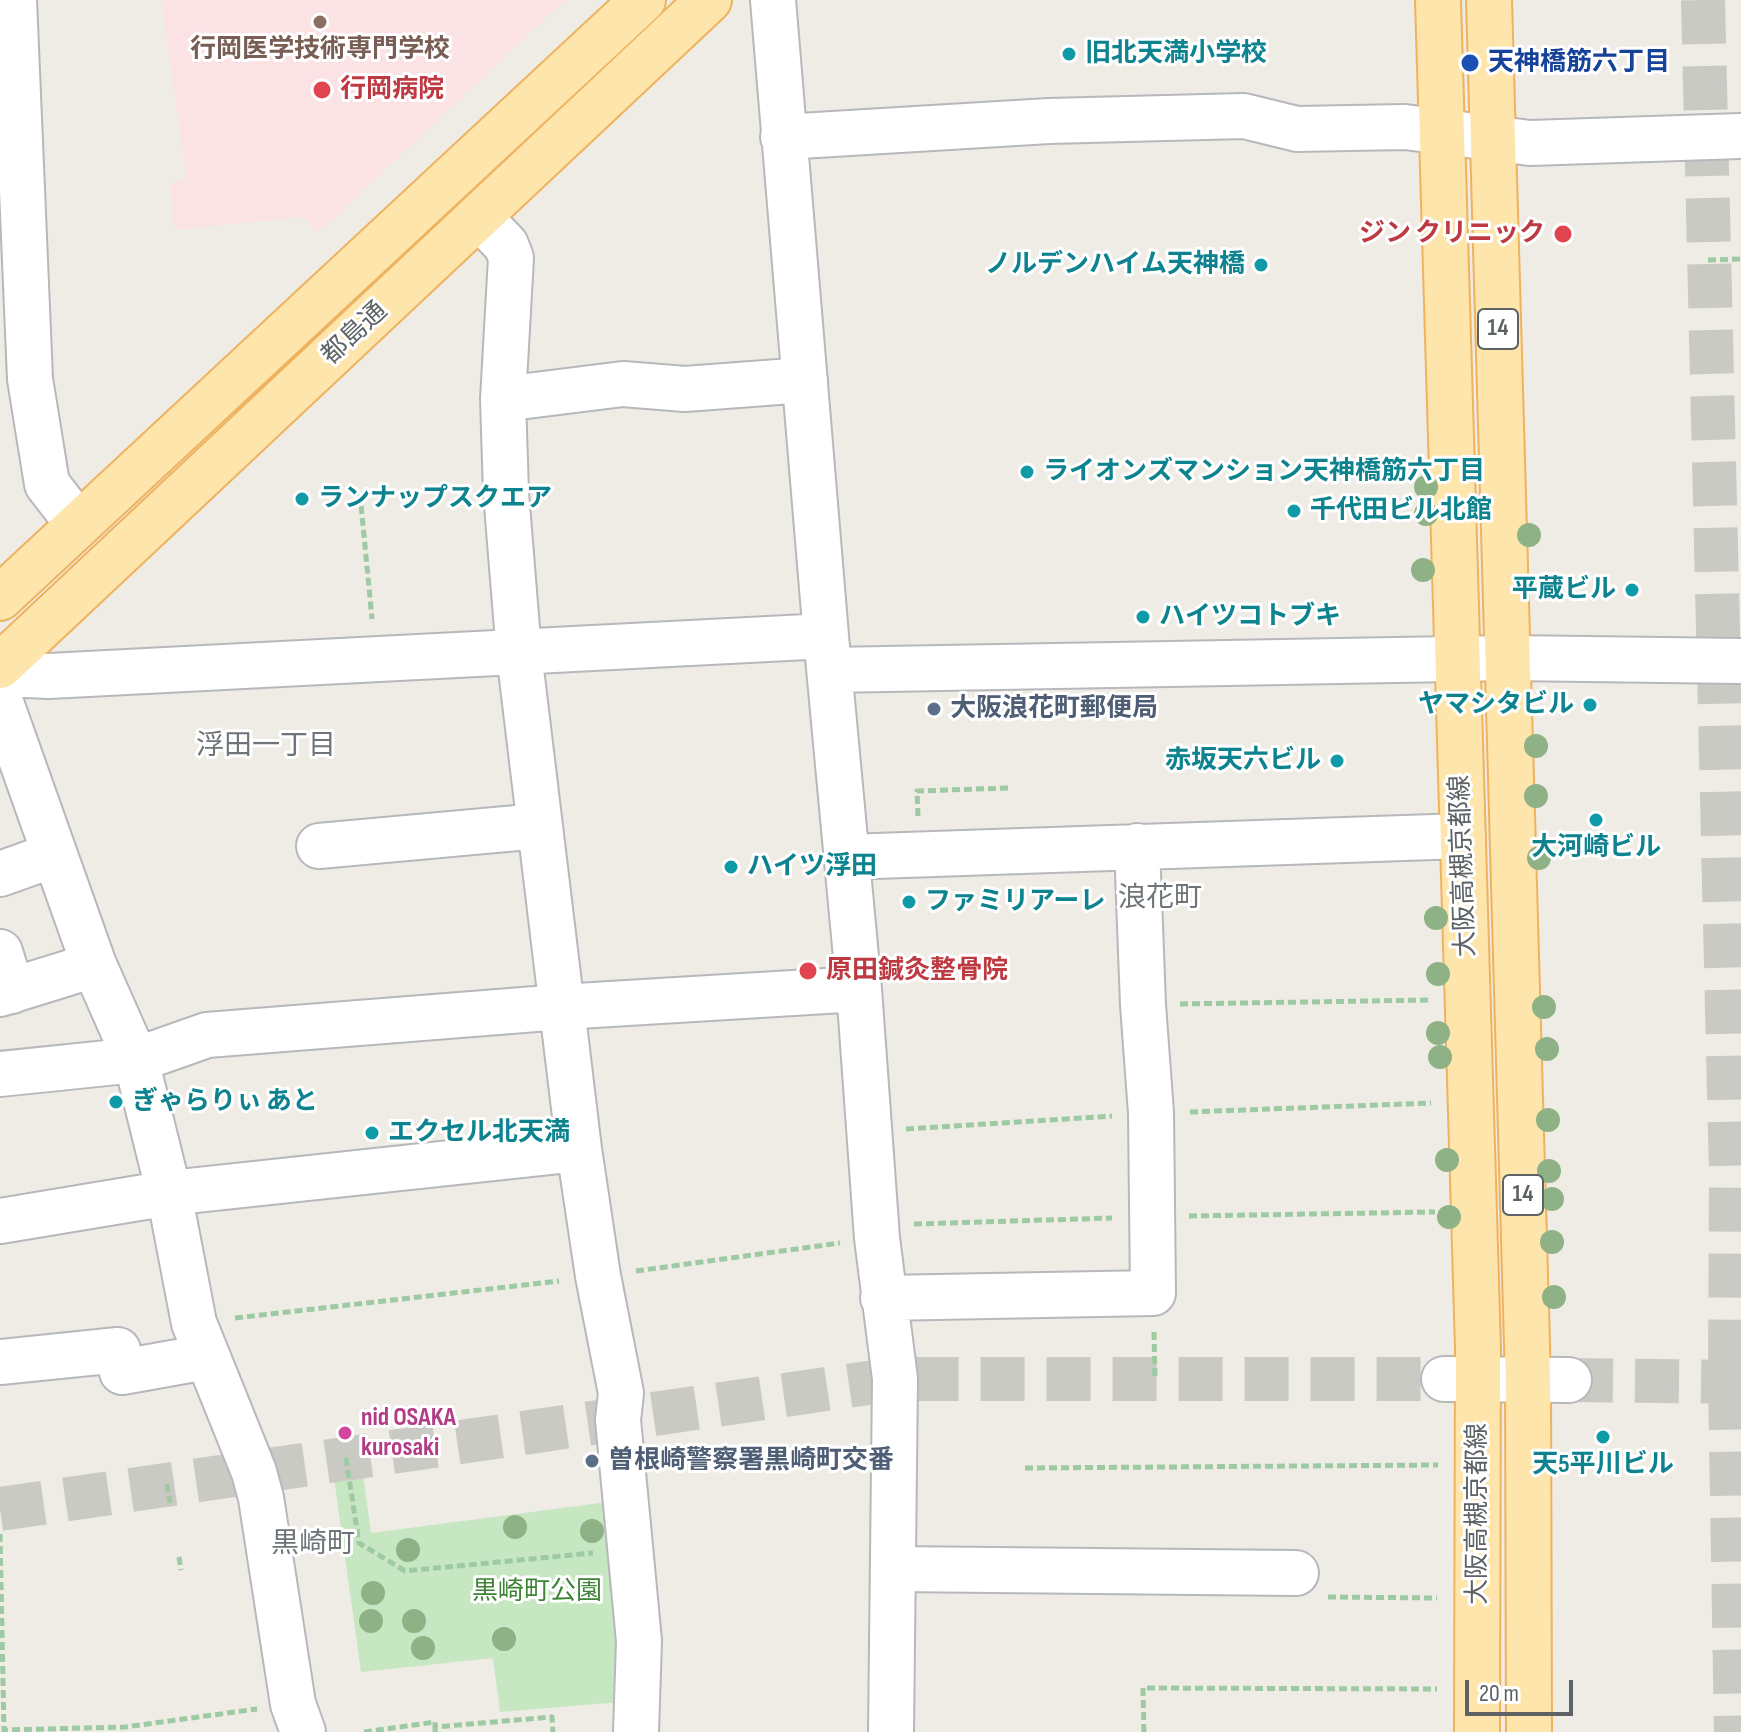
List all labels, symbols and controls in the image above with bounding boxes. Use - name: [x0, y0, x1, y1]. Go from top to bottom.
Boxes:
- marker: 行岡医学技術専門学校: [311, 13, 329, 31]
- place label: 行岡医学技術専門学校: [190, 34, 450, 66]
- place label: 旧北天満小学校: [1085, 38, 1267, 70]
- marker: 旧北天満小学校: [1060, 45, 1078, 63]
- place label: 天神橋筋六丁目: [1488, 47, 1670, 79]
- marker: 天神橋筋六丁目: [1459, 52, 1481, 74]
- place label: 行岡病院: [340, 74, 444, 106]
- marker: 行岡病院: [311, 79, 333, 101]
- place label: ジン クリニック: [1359, 218, 1545, 250]
- marker: ジン クリニック: [1552, 223, 1574, 245]
- place label: ノルデンハイム天神橋: [985, 249, 1245, 281]
- marker: ノルデンハイム天神橋: [1252, 256, 1270, 274]
- street label: 都島通: [316, 296, 394, 372]
- road number: 14: [1478, 309, 1518, 349]
- place label: ライオンズマンション天神橋筋六丁目: [1043, 456, 1485, 488]
- marker: ライオンズマンション天神橋筋六丁目: [1018, 463, 1036, 481]
- place label: ランナップスクエア: [318, 483, 552, 515]
- marker: ランナップスクエア: [293, 490, 311, 508]
- place label: 千代田ビル北館: [1310, 495, 1492, 527]
- marker: 千代田ビル北館: [1285, 502, 1303, 520]
- place label: 平蔵ビル: [1512, 574, 1616, 606]
- marker: 平蔵ビル: [1623, 581, 1641, 599]
- place label: ハイツコトブキ: [1159, 601, 1341, 633]
- marker: ハイツコトブキ: [1134, 608, 1152, 626]
- place label: ヤマシタビル: [1418, 689, 1574, 721]
- place label: 大阪浪花町郵便局: [950, 693, 1158, 725]
- marker: ヤマシタビル: [1581, 696, 1599, 714]
- marker: 大阪浪花町郵便局: [925, 700, 943, 718]
- district label: 浮田一丁目: [196, 730, 336, 764]
- place label: 赤坂天六ビル: [1165, 745, 1321, 777]
- marker: 赤坂天六ビル: [1328, 752, 1346, 770]
- street label: 大阪高槻京都線: [1445, 775, 1483, 957]
- marker: 大河崎ビル: [1587, 811, 1605, 829]
- place label: 大河崎ビル: [1531, 832, 1661, 864]
- place label: ハイツ浮田: [747, 851, 877, 883]
- marker: ハイツ浮田: [722, 858, 740, 876]
- district label: 浪花町: [1118, 882, 1202, 916]
- place label: ファミリアーレ: [925, 886, 1105, 918]
- marker: ファミリアーレ: [900, 893, 918, 911]
- place label: 原田鍼灸整骨院: [826, 955, 1008, 987]
- marker: 原田鍼灸整骨院: [797, 960, 819, 982]
- place label: ぎゃらりぃ あと: [132, 1086, 318, 1118]
- marker: ぎゃらりぃ あと: [107, 1093, 125, 1111]
- place label: エクセル北天満: [388, 1117, 570, 1149]
- marker: エクセル北天満: [363, 1124, 381, 1142]
- road number: 14: [1503, 1175, 1543, 1215]
- place label: nid OSAKA kurosaki: [361, 1402, 456, 1464]
- street label: 大阪高槻京都線: [1462, 1423, 1494, 1605]
- marker: nid OSAKA kurosaki: [336, 1424, 354, 1442]
- marker: 天5平川ビル: [1594, 1428, 1612, 1446]
- place label: 曽根崎警察署黒崎町交番: [608, 1445, 894, 1477]
- place label: 天5平川ビル: [1532, 1449, 1674, 1481]
- marker: 曽根崎警察署黒崎町交番: [583, 1452, 601, 1470]
- district label: 黒崎町: [271, 1528, 355, 1562]
- park label: 黒崎町公園: [472, 1576, 602, 1608]
- scale bar: [1469, 1664, 1577, 1714]
- text: 20 m: [1479, 1679, 1519, 1708]

